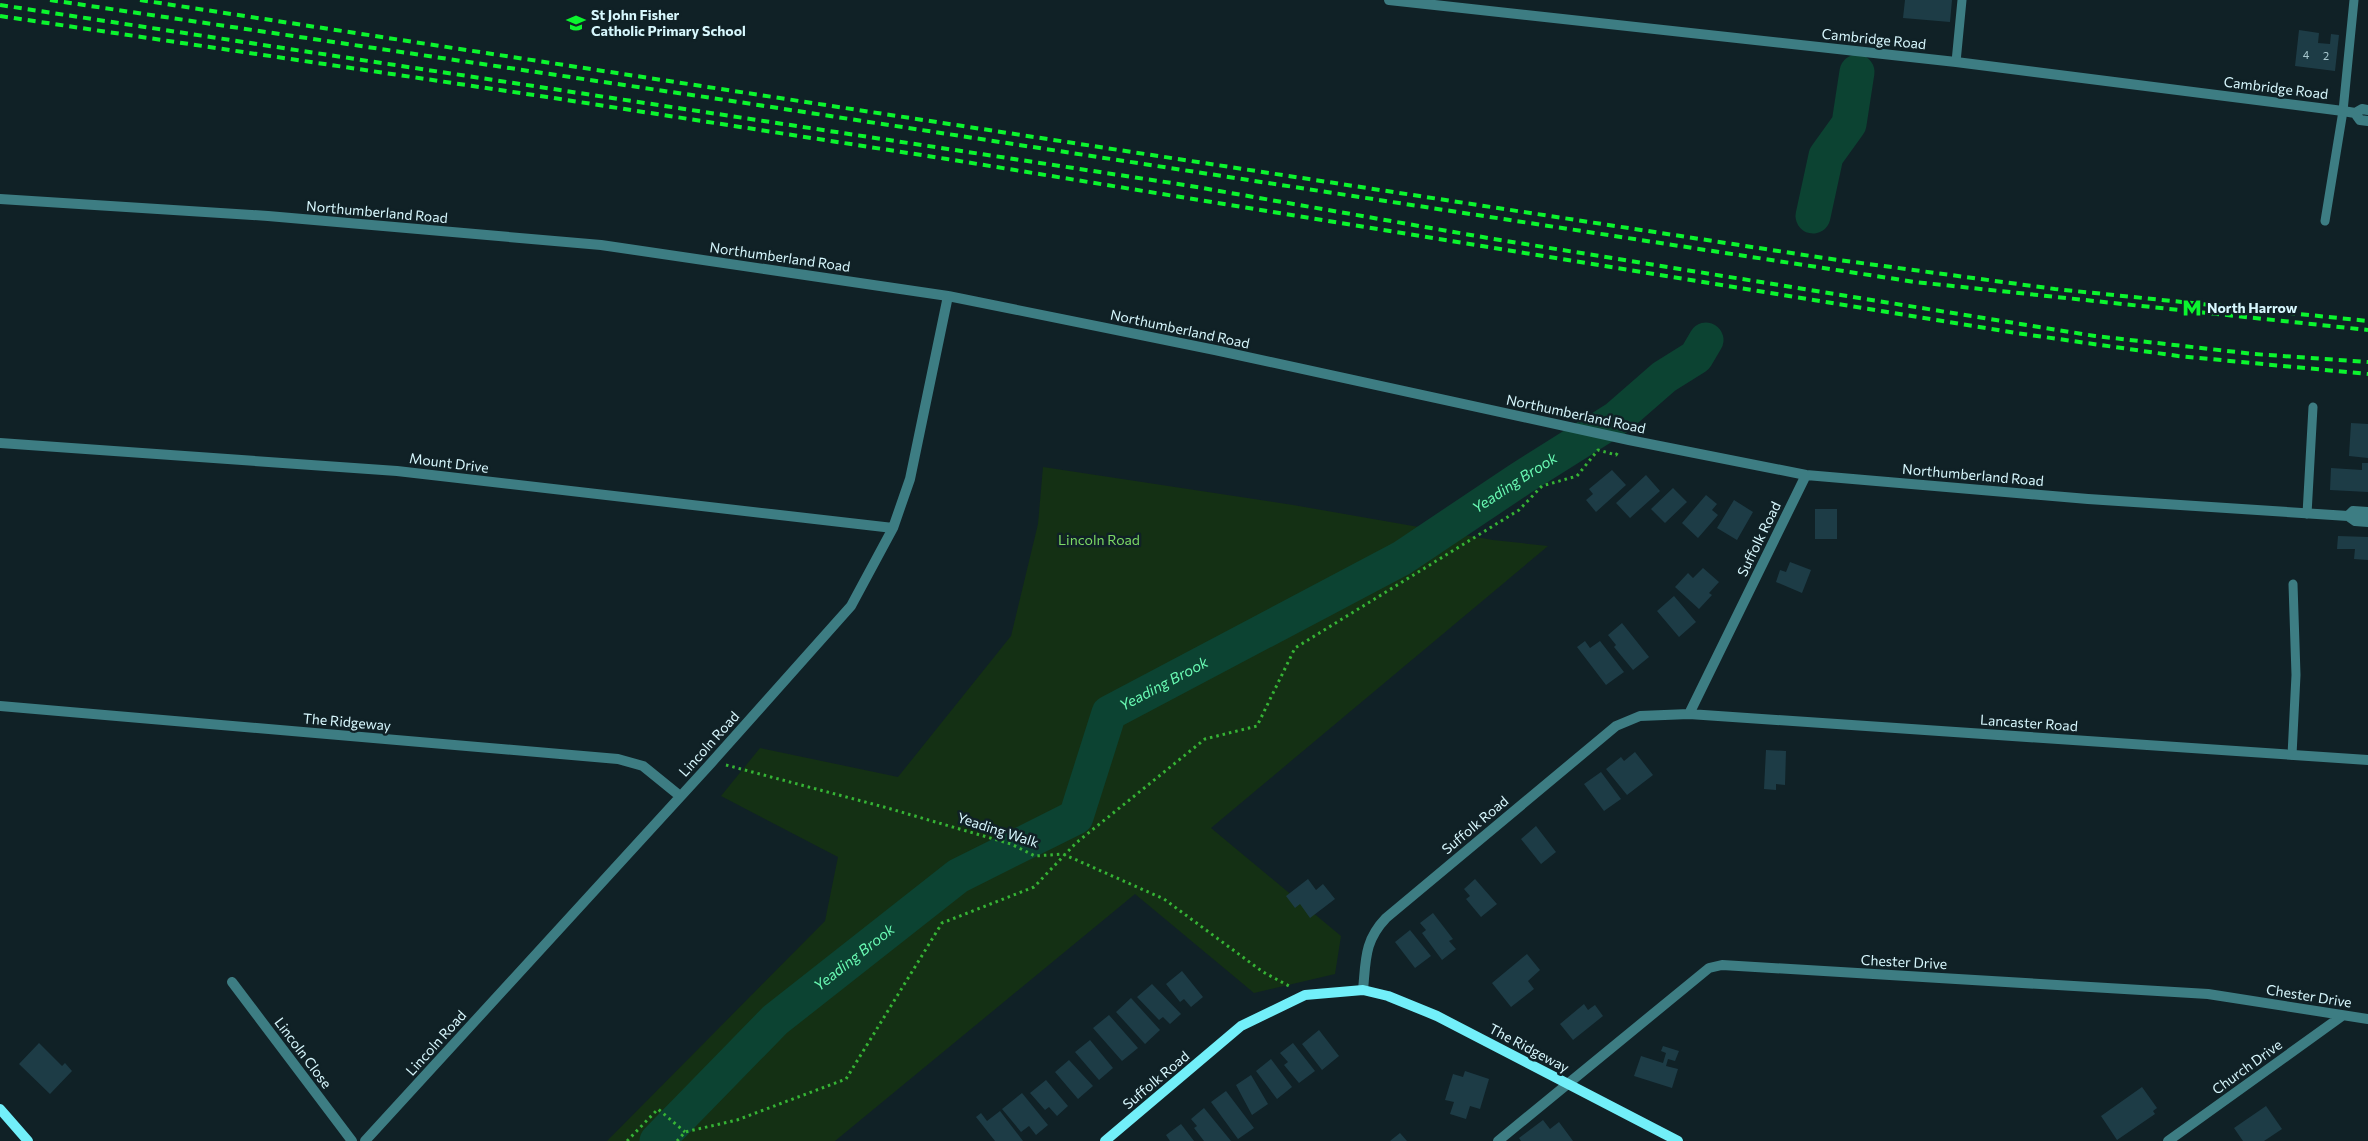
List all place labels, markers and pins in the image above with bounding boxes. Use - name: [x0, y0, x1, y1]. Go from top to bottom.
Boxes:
- place label: St John Fisher Catholic Primary School: [591, 6, 746, 39]
- school or university icon: St John Fisher Catholic Primary School: [565, 12, 587, 34]
- metro station icon: North Harrow: [2181, 297, 2203, 319]
- place label: North Harrow: [2207, 299, 2298, 316]

